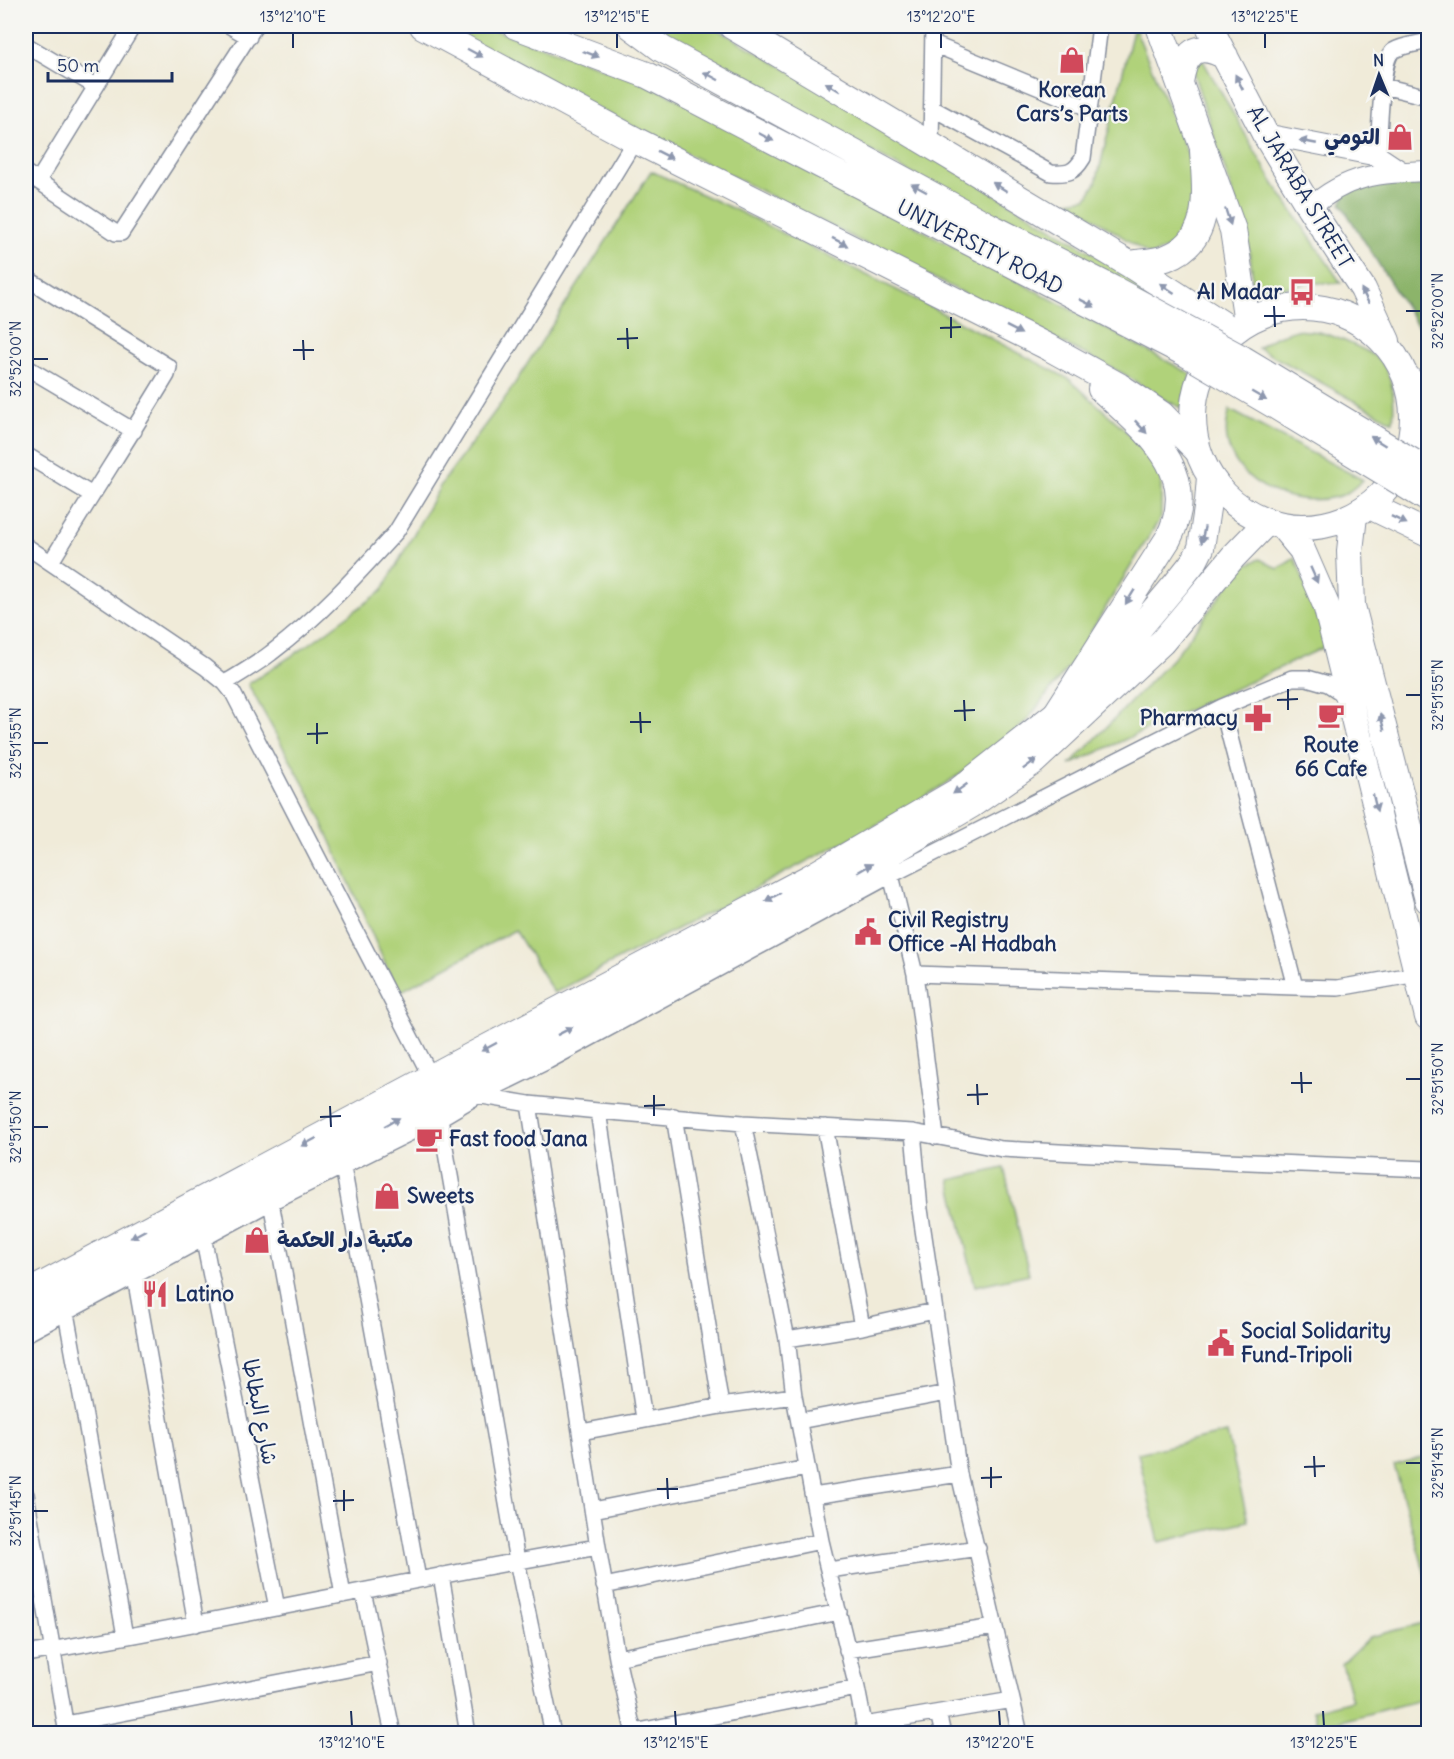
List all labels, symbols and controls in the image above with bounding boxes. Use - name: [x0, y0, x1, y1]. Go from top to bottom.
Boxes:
- text: 13°12'10"E: [260, 7, 326, 26]
- text: 13°12'15"E: [584, 7, 650, 26]
- text: 13°12'20"E: [907, 7, 975, 26]
- text: 13°12'25"E: [1231, 7, 1299, 26]
- scale bar: [48, 45, 172, 83]
- shop icon: Korean Cars’s Parts: [1057, 45, 1087, 75]
- north arrow: [1349, 45, 1409, 105]
- one-way arrow: [466, 48, 483, 58]
- one-way arrow: [582, 49, 600, 59]
- text: N: [1373, 50, 1384, 70]
- text: 50 m: [57, 54, 99, 77]
- one-way arrow: [702, 71, 719, 81]
- one-way arrow: [1234, 73, 1243, 90]
- place label: Korean Cars’s Parts: [1016, 76, 1128, 127]
- one-way arrow: [825, 81, 841, 92]
- street label: AL JARABA STREET: [1241, 101, 1360, 273]
- shop icon: التومي: [1385, 122, 1415, 152]
- place label: التومي: [1324, 123, 1380, 156]
- one-way arrow: [758, 132, 775, 142]
- one-way arrow: [1298, 137, 1317, 146]
- one-way arrow: [657, 150, 674, 159]
- one-way arrow: [992, 181, 1008, 192]
- one-way arrow: [911, 183, 928, 193]
- street label: UNIVERSITY ROAD: [892, 193, 1068, 300]
- one-way arrow: [1224, 208, 1234, 226]
- one-way arrow: [831, 238, 848, 247]
- text: 32°52'00"N: [1428, 273, 1447, 349]
- bus stop icon: Al Madar: [1287, 277, 1317, 307]
- place label: Al Madar: [1197, 278, 1282, 305]
- one-way arrow: [1158, 283, 1175, 294]
- one-way arrow: [1361, 287, 1370, 304]
- one-way arrow: [1079, 298, 1096, 308]
- text: 32°52'00"N: [6, 321, 25, 397]
- one-way arrow: [1005, 325, 1022, 335]
- one-way arrow: [1250, 390, 1267, 400]
- one-way arrow: [1134, 420, 1148, 434]
- one-way arrow: [1370, 435, 1386, 446]
- one-way arrow: [1391, 516, 1408, 525]
- one-way arrow: [1198, 526, 1207, 545]
- one-way arrow: [1309, 566, 1318, 583]
- one-way arrow: [1125, 589, 1136, 605]
- text: 32°51'55"N: [1428, 659, 1447, 731]
- cafe icon: Route 66 Cafe: [1316, 700, 1346, 730]
- pharmacy icon: Pharmacy: [1243, 703, 1273, 733]
- place label: Pharmacy: [1140, 704, 1238, 731]
- text: 32°51'55"N: [6, 707, 25, 779]
- one-way arrow: [1377, 713, 1386, 731]
- place label: Route 66 Cafe: [1295, 731, 1367, 782]
- one-way arrow: [1022, 758, 1037, 770]
- one-way arrow: [952, 783, 968, 795]
- one-way arrow: [1371, 794, 1381, 812]
- one-way arrow: [857, 863, 874, 873]
- one-way arrow: [764, 892, 781, 902]
- place label: Civil Registry Office -Al Hadbah: [888, 906, 1057, 957]
- public building icon: Civil Registry Office -Al Hadbah: [853, 917, 883, 947]
- one-way arrow: [556, 1026, 573, 1036]
- one-way arrow: [480, 1042, 497, 1052]
- text: 32°51'50"N: [1428, 1042, 1447, 1116]
- text: 32°51'50"N: [6, 1090, 25, 1164]
- one-way arrow: [384, 1117, 401, 1127]
- cafe icon: Fast food Jana: [414, 1124, 444, 1154]
- place label: Fast food Jana: [449, 1125, 588, 1152]
- one-way arrow: [301, 1137, 318, 1147]
- shop icon: Sweets: [372, 1181, 402, 1211]
- place label: Sweets: [407, 1182, 475, 1209]
- shop icon: مكتبة دار الحكمة: [242, 1225, 272, 1255]
- place label: مكتبة دار الحكمة: [277, 1226, 413, 1253]
- one-way arrow: [129, 1230, 146, 1239]
- restaurant icon: Latino: [140, 1279, 170, 1309]
- place label: Latino: [175, 1280, 234, 1307]
- place label: Social Solidarity Fund-Tripoli: [1241, 1317, 1391, 1368]
- public building icon: Social Solidarity Fund-Tripoli: [1206, 1328, 1236, 1358]
- street label: شارع البطاطا: [235, 1357, 284, 1468]
- text: 32°51'45"N: [1428, 1427, 1447, 1499]
- text: 32°51'45"N: [6, 1475, 25, 1547]
- text: 13°12'10"E: [319, 1733, 385, 1752]
- text: 13°12'15"E: [643, 1733, 709, 1752]
- text: 13°12'20"E: [966, 1733, 1034, 1752]
- text: 13°12'25"E: [1290, 1733, 1358, 1752]

